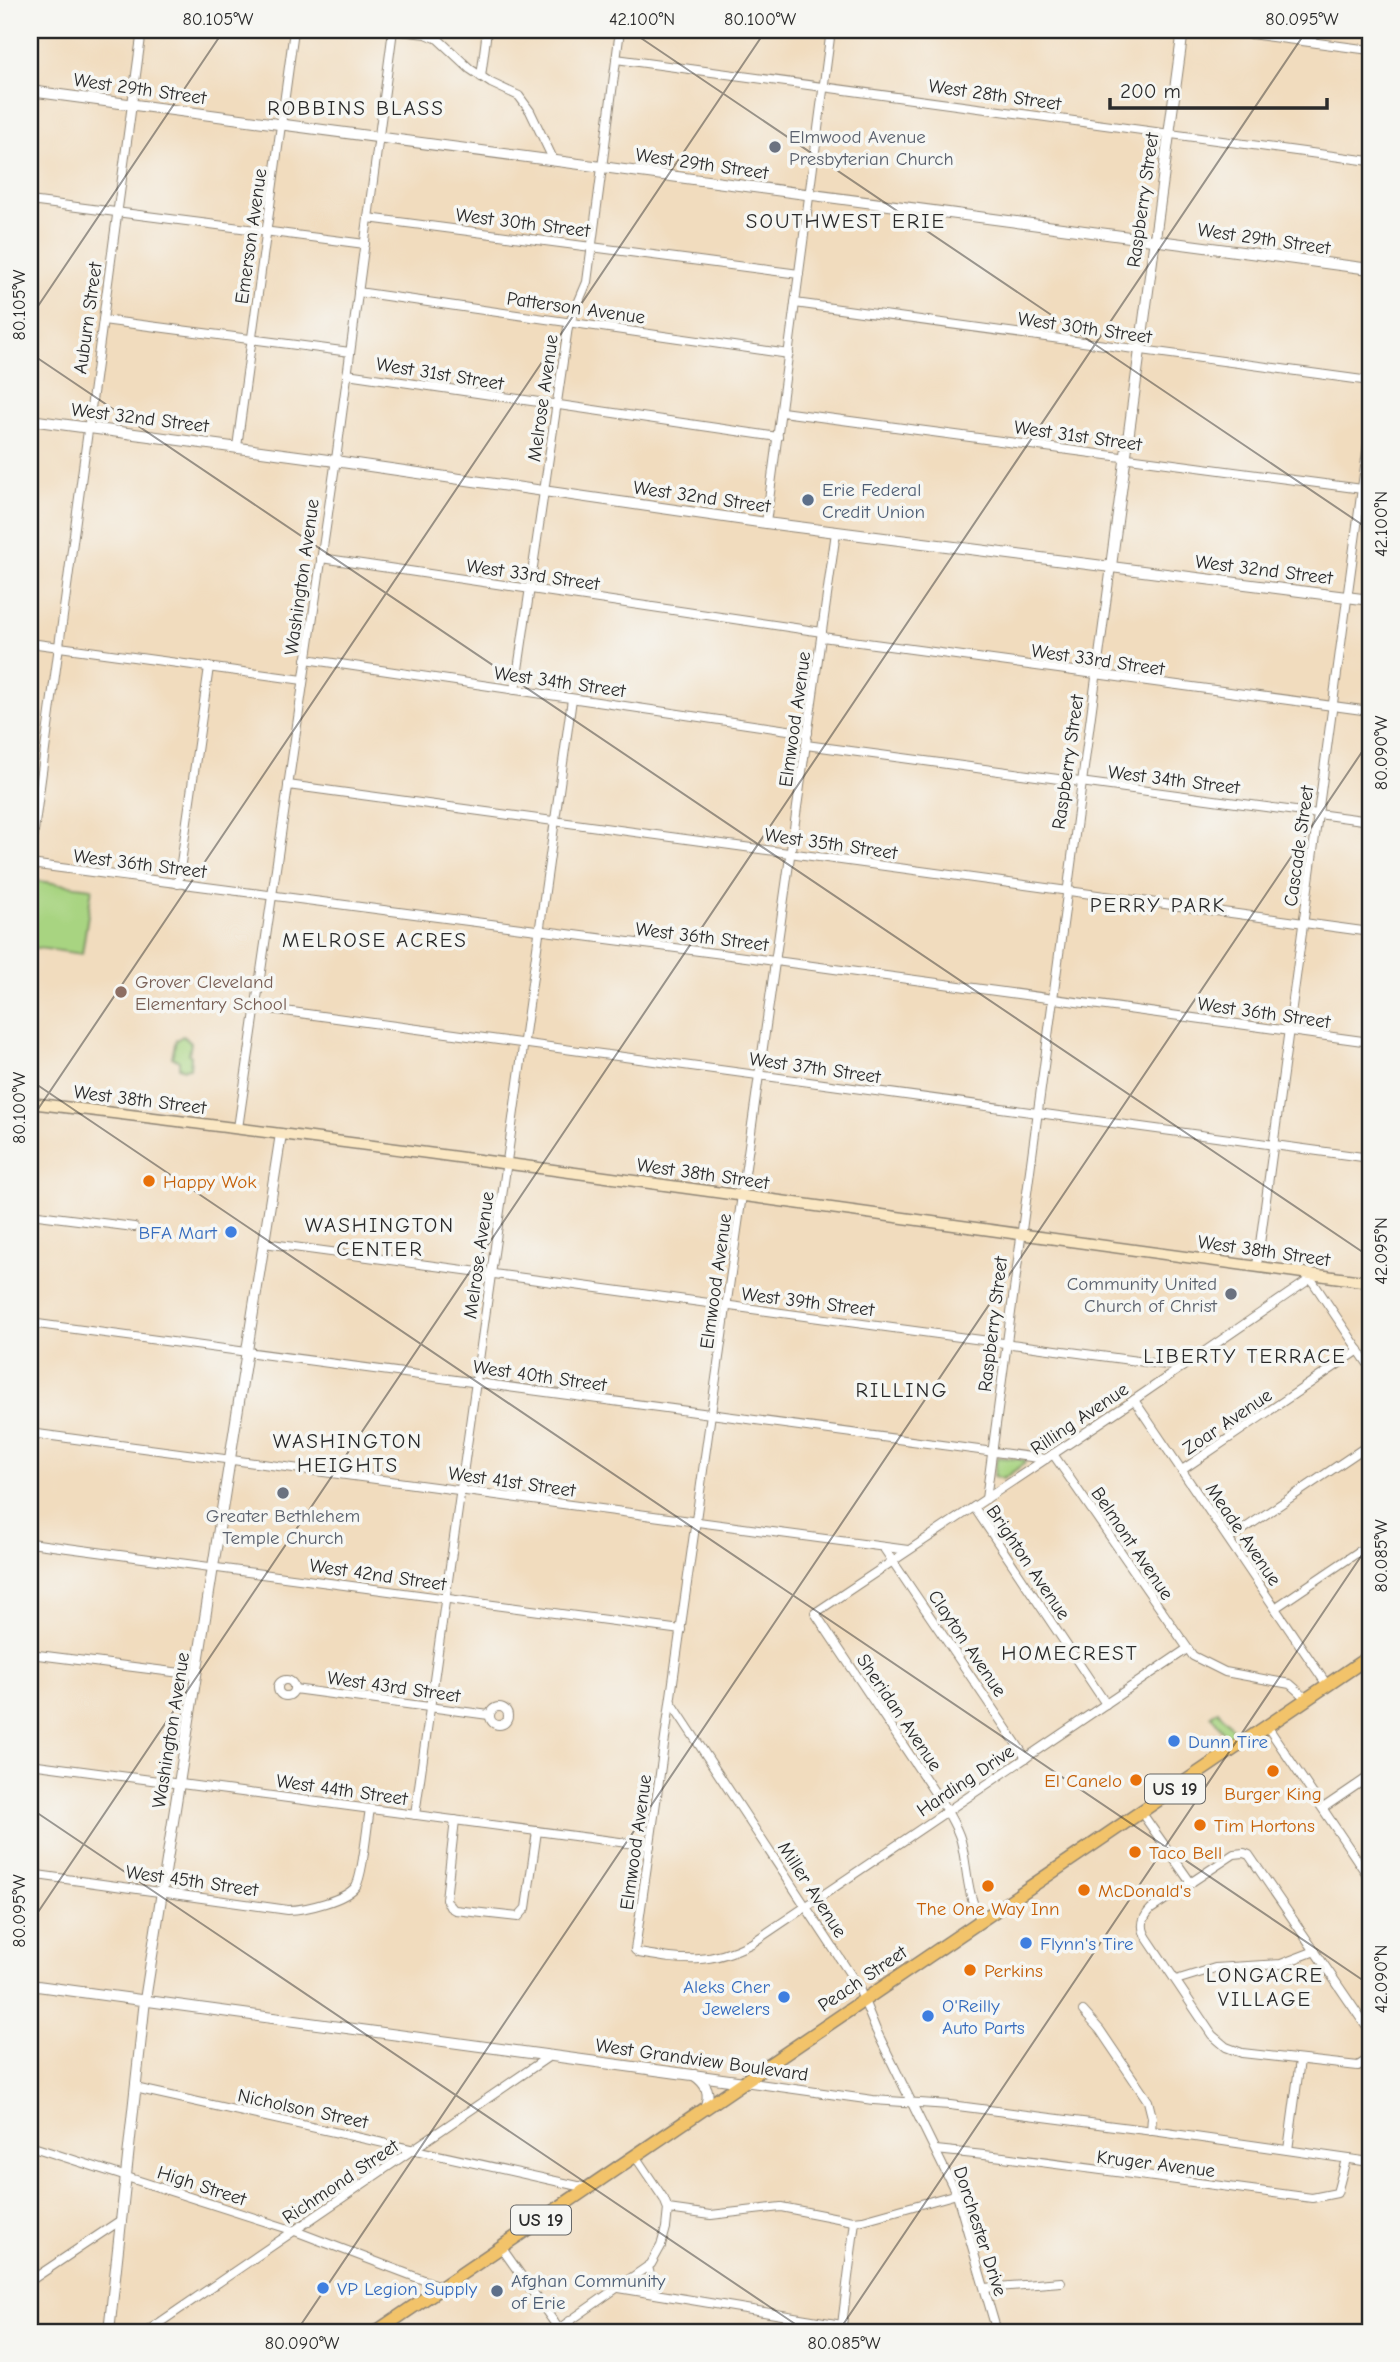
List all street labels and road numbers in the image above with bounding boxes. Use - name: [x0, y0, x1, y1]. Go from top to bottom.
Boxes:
- street label: West 29th Street: [72, 69, 208, 109]
- street label: West 28th Street: [927, 75, 1063, 115]
- street label: Raspberry Street: [1123, 131, 1163, 269]
- street label: West 29th Street: [634, 144, 770, 184]
- street label: Emerson Avenue: [231, 167, 271, 305]
- street label: West 30th Street: [454, 204, 592, 242]
- street label: West 29th Street: [1196, 219, 1332, 259]
- street label: Auburn Street: [69, 260, 107, 375]
- street label: Patterson Avenue: [505, 287, 647, 329]
- street label: West 30th Street: [1016, 308, 1154, 348]
- street label: Melrose Avenue: [523, 333, 563, 463]
- street label: West 31st Street: [375, 353, 506, 395]
- street label: West 32nd Street: [70, 399, 210, 437]
- street label: West 31st Street: [1013, 416, 1144, 456]
- street label: West 32nd Street: [632, 476, 772, 518]
- street label: Washington Avenue: [280, 498, 324, 657]
- street label: West 32nd Street: [1194, 551, 1334, 589]
- street label: West 33rd Street: [465, 555, 602, 595]
- street label: West 33rd Street: [1030, 640, 1167, 680]
- street label: Elmwood Avenue: [775, 650, 815, 788]
- street label: West 34th Street: [493, 662, 628, 702]
- street label: Raspberry Street: [1048, 693, 1088, 831]
- street label: West 34th Street: [1107, 761, 1242, 799]
- street label: Cascade Street: [1280, 784, 1318, 908]
- street label: West 35th Street: [763, 824, 899, 864]
- street label: West 36th Street: [72, 845, 208, 883]
- street label: West 36th Street: [634, 918, 770, 956]
- street label: West 36th Street: [1196, 993, 1332, 1033]
- street label: West 37th Street: [748, 1048, 883, 1088]
- street label: West 38th Street: [72, 1081, 208, 1119]
- street label: West 38th Street: [635, 1154, 771, 1194]
- street label: Melrose Avenue: [459, 1190, 499, 1320]
- street label: Elmwood Avenue: [696, 1212, 736, 1350]
- street label: West 38th Street: [1196, 1231, 1332, 1271]
- street label: Raspberry Street: [974, 1255, 1012, 1393]
- street label: West 39th Street: [740, 1283, 876, 1321]
- street label: West 40th Street: [472, 1356, 609, 1396]
- street label: Rilling Avenue: [1027, 1378, 1133, 1460]
- street label: Zoar Avenue: [1179, 1384, 1276, 1460]
- street label: West 41st Street: [447, 1462, 578, 1502]
- street label: Meade Avenue: [1201, 1479, 1286, 1590]
- street label: Belmont Avenue: [1086, 1483, 1178, 1604]
- street label: Brighton Avenue: [982, 1501, 1075, 1624]
- street label: West 42nd Street: [308, 1554, 448, 1596]
- street label: Clayton Avenue: [923, 1586, 1011, 1701]
- street label: Sheridan Avenue: [852, 1650, 946, 1775]
- street label: Washington Avenue: [148, 1651, 194, 1810]
- street label: West 43rd Street: [326, 1667, 462, 1707]
- street label: Harding Drive: [913, 1740, 1018, 1821]
- street label: West 44th Street: [275, 1770, 409, 1810]
- street label: Elmwood Avenue: [616, 1773, 656, 1911]
- road number: US 19: [1145, 1774, 1205, 1804]
- street label: Miller Avenue: [773, 1837, 851, 1942]
- street label: West 45th Street: [124, 1861, 260, 1901]
- street label: Peach Street: [814, 1941, 912, 2017]
- street label: West Grandview Boulevard: [594, 2034, 810, 2086]
- street label: Nicholson Street: [236, 2084, 371, 2134]
- street label: Richmond Street: [278, 2135, 403, 2229]
- street label: Kruger Avenue: [1095, 2146, 1216, 2182]
- street label: High Street: [154, 2161, 249, 2211]
- street label: Dorchester Drive: [949, 2164, 1011, 2299]
- road number: US 19: [511, 2206, 571, 2234]

